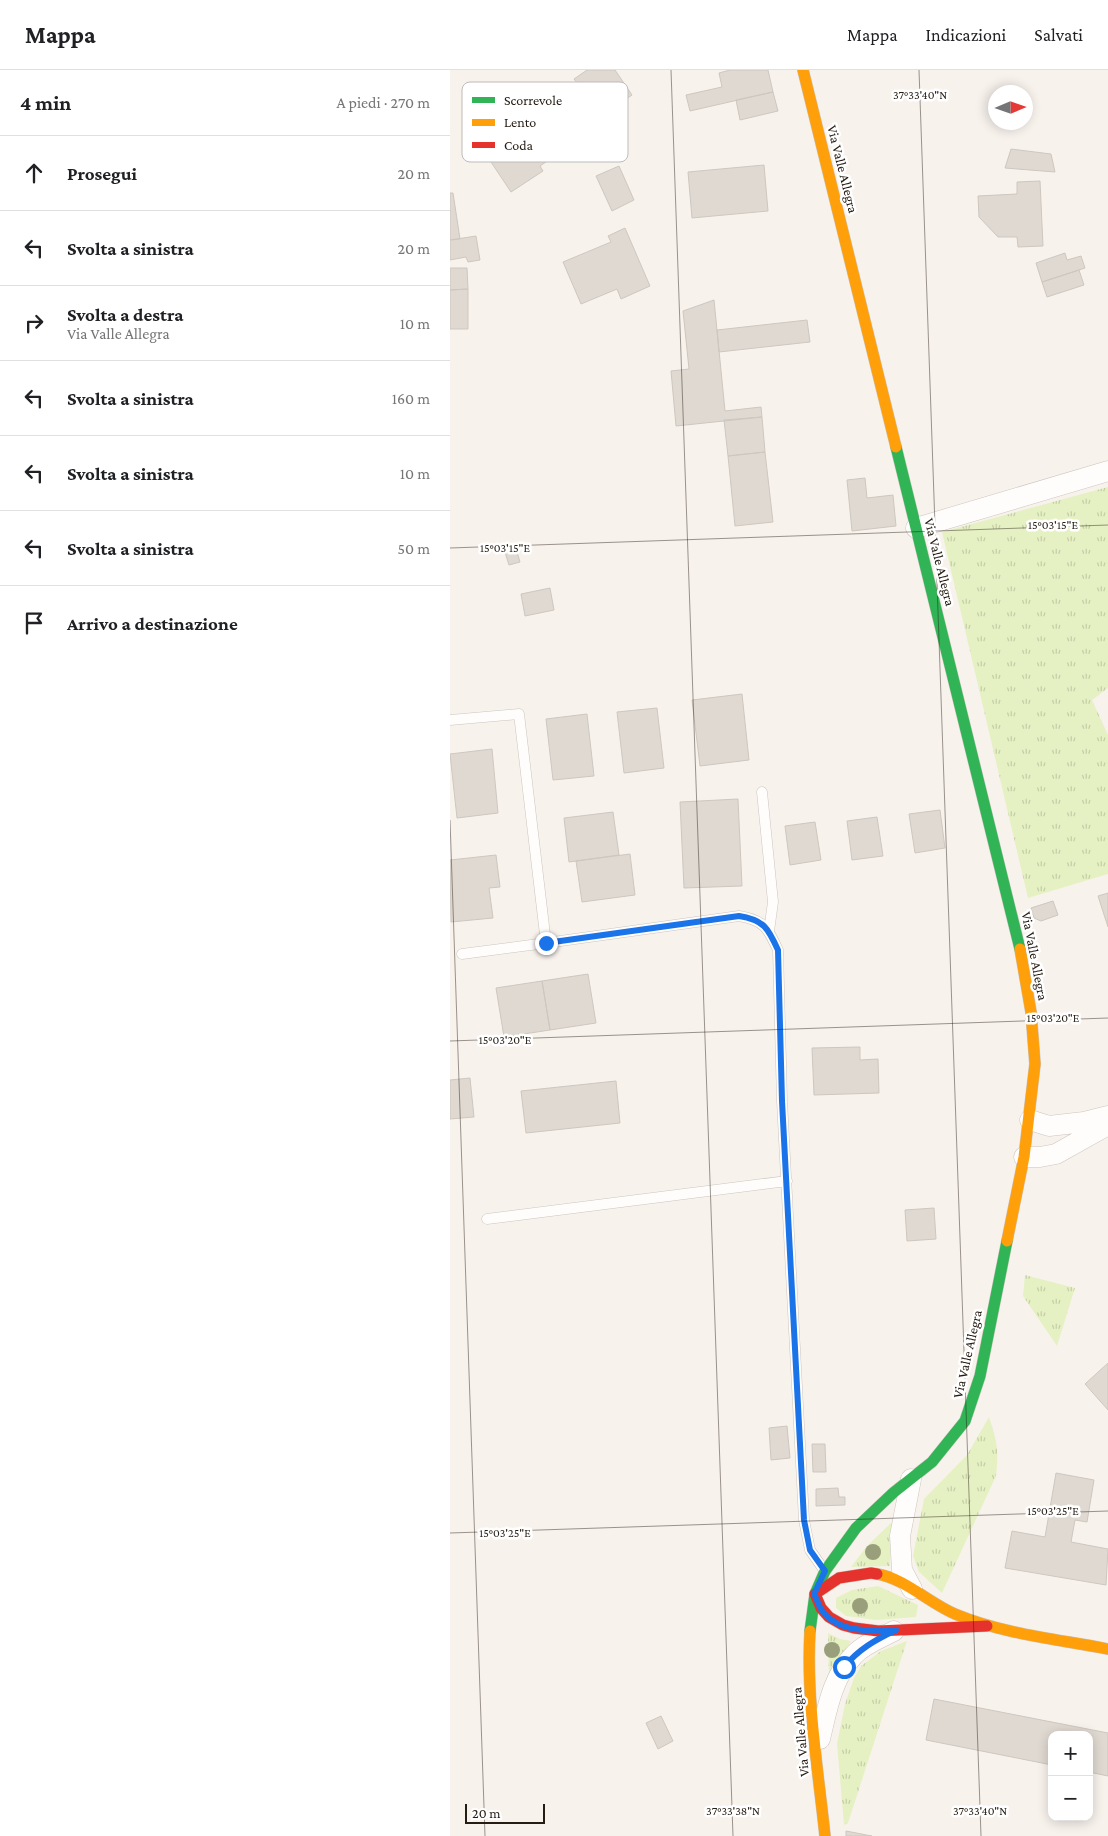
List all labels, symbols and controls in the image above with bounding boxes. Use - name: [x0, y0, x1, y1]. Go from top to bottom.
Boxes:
- text: Mappa: [25, 21, 96, 48]
- text: Mappa: [847, 25, 898, 45]
- text: Indicazioni: [926, 25, 1006, 45]
- text: Salvati: [1034, 25, 1083, 45]
- legend: [462, 82, 628, 162]
- north arrow: [988, 85, 1033, 130]
- text: 37°33'40"N: [893, 88, 947, 102]
- text: 4 min: [20, 91, 71, 115]
- text: Scorrevole: [504, 92, 562, 108]
- text: A piedi · 270 m: [336, 94, 430, 111]
- text: Lento: [504, 114, 536, 130]
- street label: Via Valle Allegra: [824, 123, 862, 215]
- text: Coda: [504, 137, 534, 153]
- icon: ahead: [20, 159, 48, 187]
- text: Prosegui: [67, 163, 137, 184]
- text: 20 m: [397, 165, 430, 182]
- icon: left: [20, 234, 48, 262]
- text: Svolta a sinistra: [67, 238, 194, 259]
- text: 20 m: [397, 240, 430, 257]
- text: Svolta a destra: [67, 304, 183, 325]
- icon: right: [20, 309, 48, 337]
- text: 10 m: [400, 315, 430, 332]
- text: Via Valle Allegra: [67, 325, 170, 342]
- icon: left: [20, 384, 48, 412]
- text: Svolta a sinistra: [67, 388, 194, 409]
- text: 160 m: [392, 390, 430, 407]
- icon: left: [20, 459, 48, 487]
- text: Svolta a sinistra: [67, 463, 194, 484]
- text: 10 m: [400, 465, 430, 482]
- street label: Via Valle Allegra: [921, 516, 959, 608]
- text: 15°03'15"E: [1028, 518, 1078, 532]
- icon: left: [20, 534, 48, 562]
- text: Svolta a sinistra: [67, 538, 194, 559]
- text: 50 m: [398, 540, 430, 557]
- text: 15°03'15"E: [480, 541, 530, 555]
- icon: arrive: [20, 609, 48, 637]
- text: Arrivo a destinazione: [67, 613, 238, 634]
- street label: Via Valle Allegra: [1019, 910, 1052, 1002]
- route end: [535, 932, 558, 955]
- text: 15°03'20"E: [1027, 1011, 1080, 1025]
- text: 15°03'20"E: [479, 1033, 532, 1047]
- street label: Via Valle Allegra: [949, 1308, 985, 1400]
- text: 15°03'25"E: [1027, 1504, 1079, 1518]
- text: 15°03'25"E: [479, 1526, 531, 1540]
- route start: [833, 1656, 856, 1679]
- street label: Via Valle Allegra: [788, 1686, 812, 1777]
- map controls: [1048, 1731, 1093, 1821]
- button: +: [1048, 1731, 1093, 1776]
- button: −: [1048, 1776, 1093, 1821]
- scale bar: [465, 1801, 545, 1824]
- text: 37°33'38"N: [706, 1804, 760, 1818]
- text: 37°33'40"N: [953, 1804, 1007, 1818]
- text: 20 m: [472, 1805, 500, 1821]

